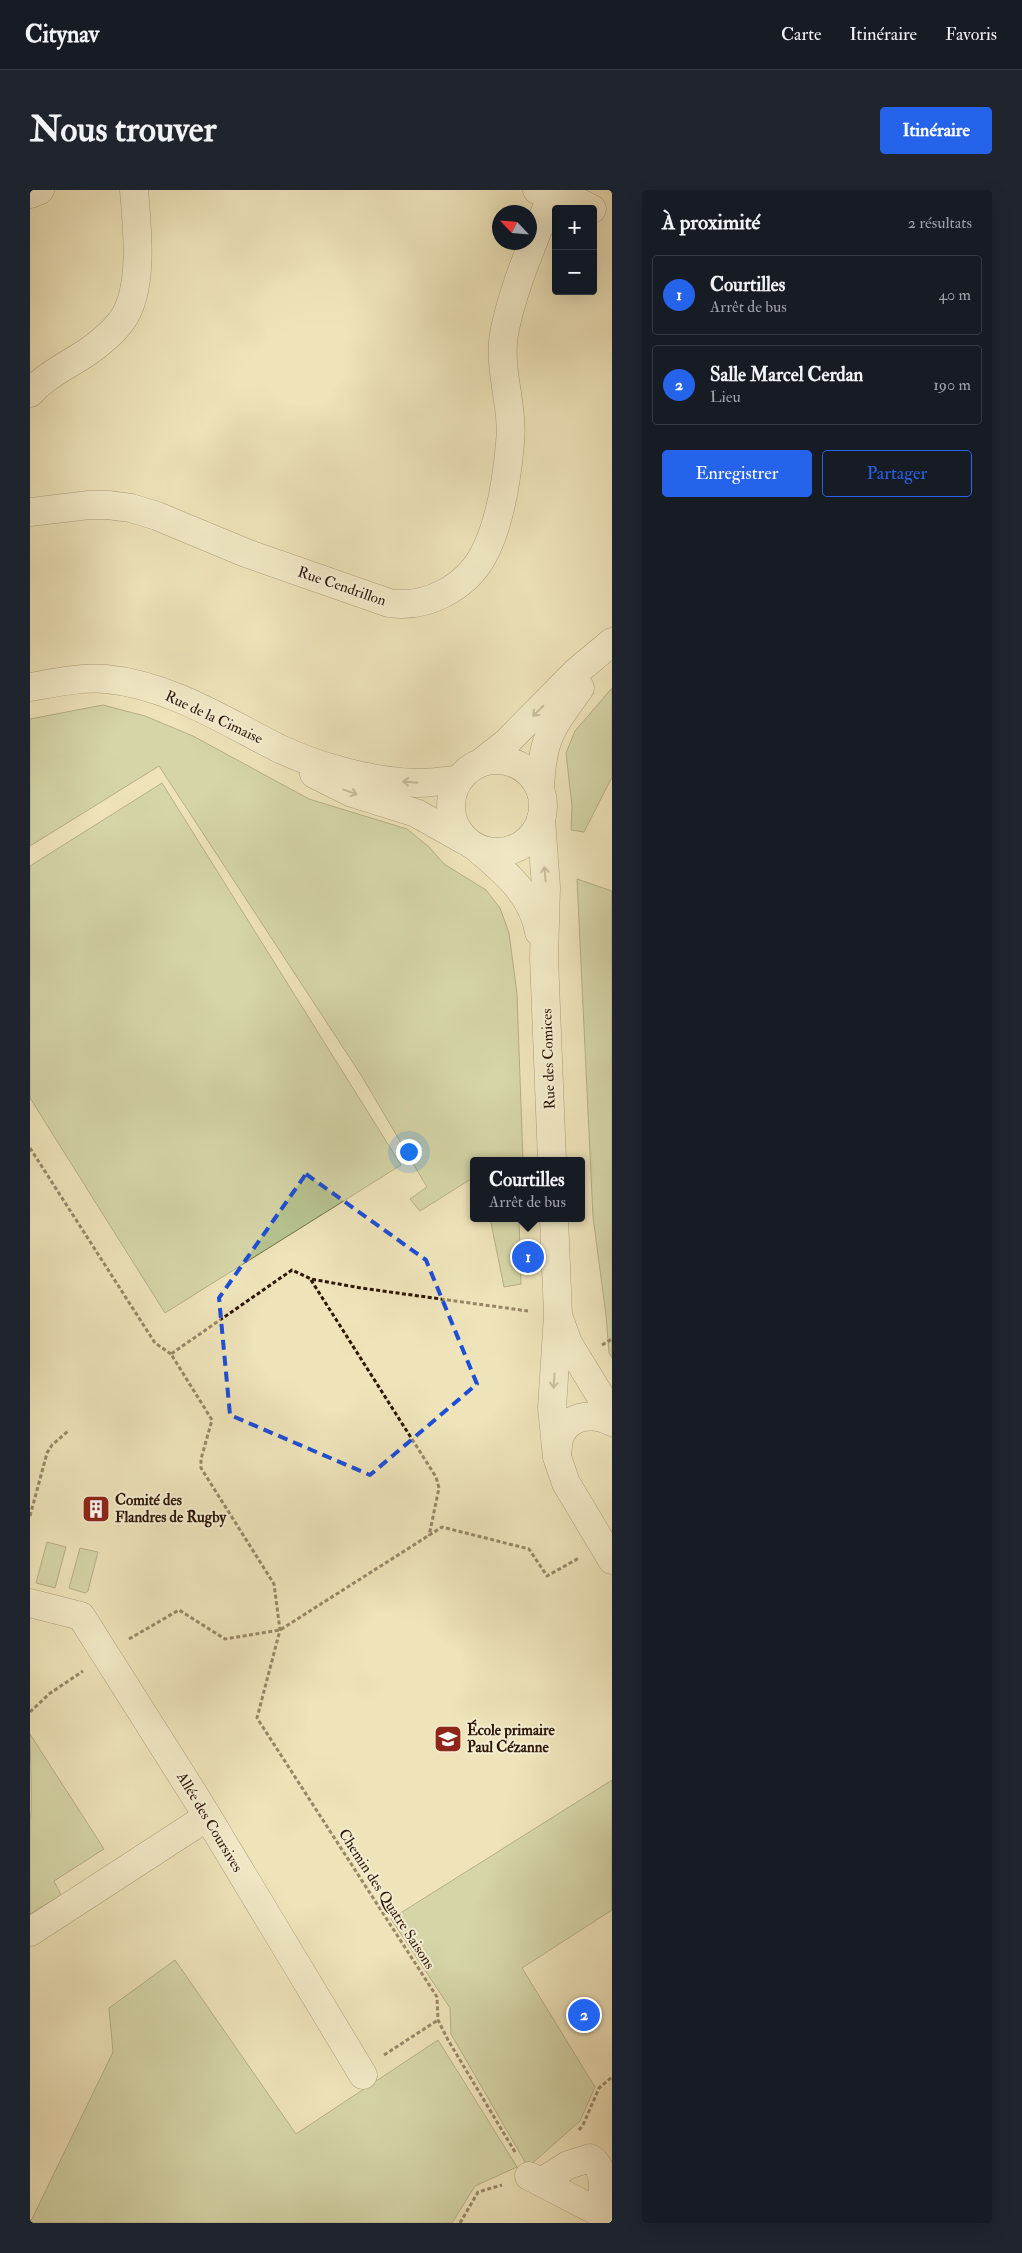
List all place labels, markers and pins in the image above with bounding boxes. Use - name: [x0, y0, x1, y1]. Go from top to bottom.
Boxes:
- pin: 1: [512, 1238, 544, 1276]
- place label: Comité des Flandres de Rugby: [115, 1491, 227, 1528]
- building icon: Comité des Flandres de Rugby: [81, 1494, 111, 1524]
- place label: École primaire Paul Cézanne: [467, 1719, 556, 1757]
- school or university icon: École primaire Paul Cézanne: [433, 1724, 463, 1754]
- pin: 2: [568, 1996, 600, 2034]

